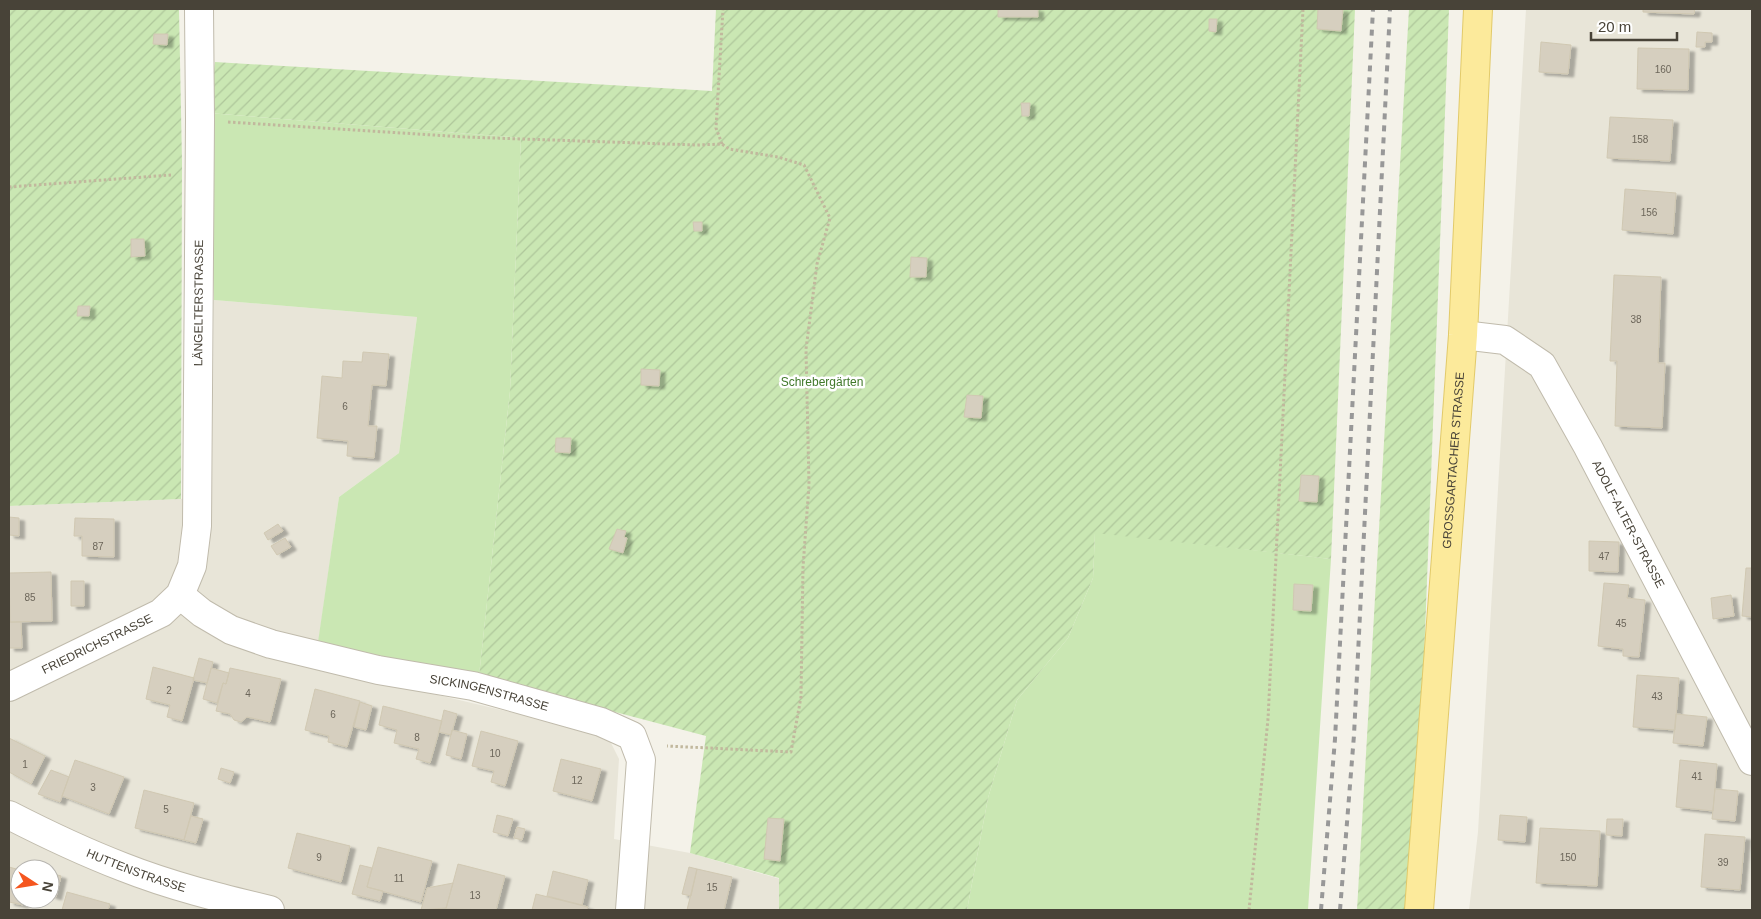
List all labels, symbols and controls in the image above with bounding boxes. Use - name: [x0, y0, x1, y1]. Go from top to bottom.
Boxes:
- scale bar: [1591, 10, 1677, 42]
- text: 20 m: [1598, 18, 1631, 35]
- house number: 160: [1655, 64, 1672, 75]
- house number: 158: [1632, 134, 1649, 145]
- house number: 156: [1641, 207, 1658, 218]
- street label: LÄNGELTERSTRASSE: [191, 240, 206, 366]
- house number: 38: [1630, 314, 1642, 325]
- street label: GROSSGARTACHER STRASSE: [1440, 371, 1467, 549]
- park label: Schrebergärten: [781, 375, 863, 389]
- house number: 6: [342, 401, 348, 412]
- street label: ADOLF-ALTER-STRASSE: [1589, 458, 1667, 590]
- house number: 87: [92, 541, 104, 552]
- house number: 47: [1598, 551, 1610, 562]
- house number: 85: [24, 592, 36, 603]
- street label: FRIEDRICHSTRASSE: [39, 611, 155, 677]
- house number: 45: [1615, 618, 1627, 629]
- street label: SICKINGENSTRASSE: [428, 672, 550, 714]
- house number: 2: [166, 685, 172, 696]
- house number: 4: [245, 688, 251, 699]
- house number: 43: [1651, 691, 1663, 702]
- house number: 6: [330, 709, 336, 720]
- house number: 8: [414, 732, 420, 743]
- house number: 10: [489, 748, 501, 759]
- house number: 1: [22, 759, 28, 770]
- house number: 41: [1691, 771, 1703, 782]
- house number: 12: [571, 775, 583, 786]
- house number: 3: [90, 782, 96, 793]
- house number: 5: [163, 804, 169, 815]
- street label: HUTTENSTRASSE: [84, 846, 188, 895]
- house number: 9: [316, 852, 322, 863]
- house number: 150: [1560, 852, 1577, 863]
- house number: 39: [1717, 857, 1729, 868]
- north arrow: [10, 859, 60, 909]
- house number: 11: [394, 873, 405, 884]
- text: N: [39, 880, 57, 893]
- house number: 15: [706, 882, 718, 893]
- house number: 13: [469, 890, 481, 901]

